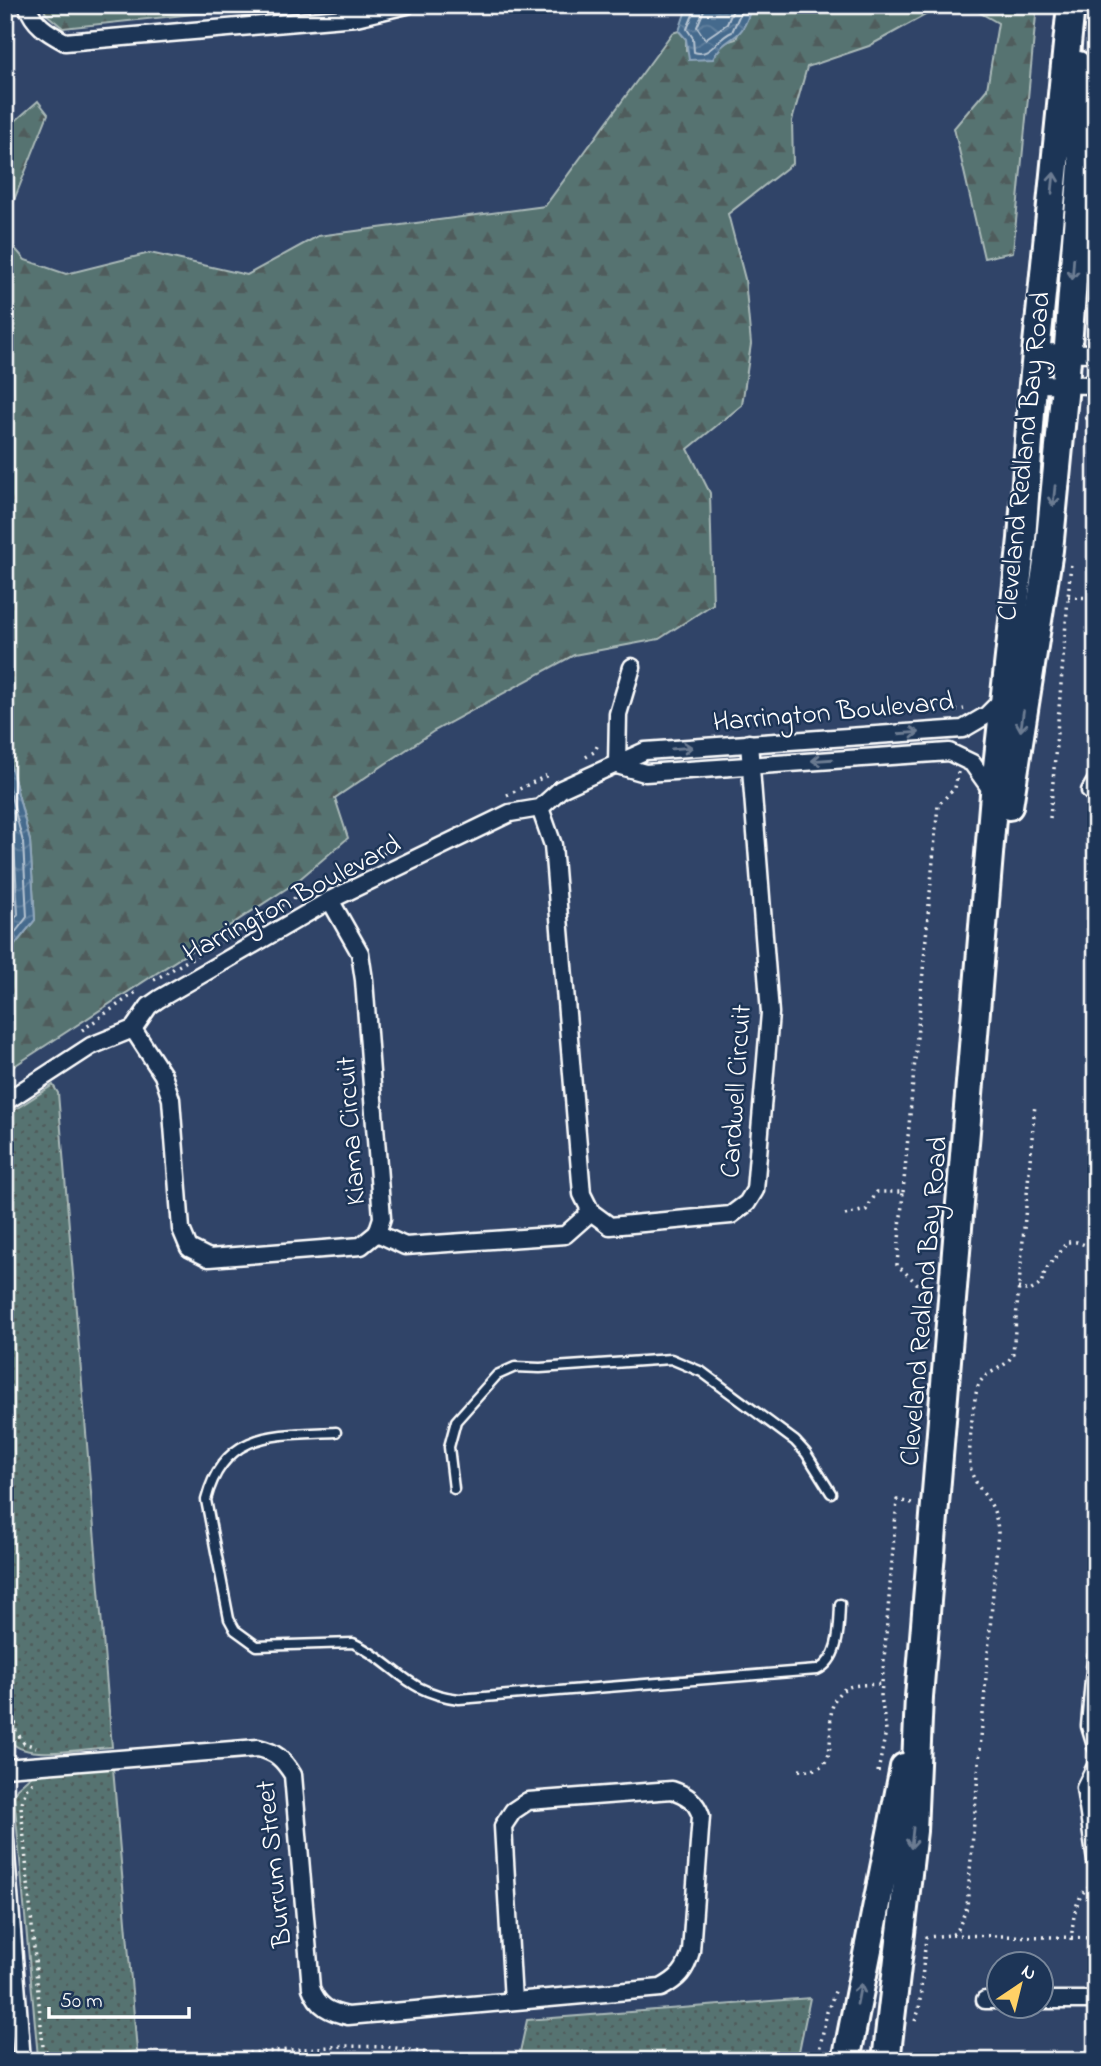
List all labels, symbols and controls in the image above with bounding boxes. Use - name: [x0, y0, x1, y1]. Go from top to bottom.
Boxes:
- one-way arrow: [1047, 172, 1060, 195]
- one-way arrow: [1066, 257, 1079, 280]
- street label: Cleveland Redland Bay Road: [988, 290, 1063, 623]
- one-way arrow: [1047, 484, 1060, 507]
- street label: Harrington Boulevard: [711, 683, 956, 744]
- one-way arrow: [1015, 709, 1028, 732]
- one-way arrow: [897, 726, 920, 739]
- one-way arrow: [670, 741, 692, 754]
- one-way arrow: [811, 754, 834, 767]
- street label: Harrington Boulevard: [176, 825, 409, 975]
- street label: Cardwell Circuit: [711, 1003, 764, 1180]
- street label: Kiama Circuit: [327, 1055, 378, 1207]
- street label: Cleveland Redland Bay Road: [891, 1135, 960, 1468]
- street label: Burrum Street: [246, 1778, 305, 1950]
- one-way arrow: [905, 1826, 918, 1849]
- north arrow: [986, 1951, 1056, 2021]
- text: N: [1015, 1958, 1041, 1988]
- scale bar: [49, 1975, 189, 2019]
- one-way arrow: [853, 1983, 867, 2006]
- text: 50 m: [60, 1987, 103, 2017]

